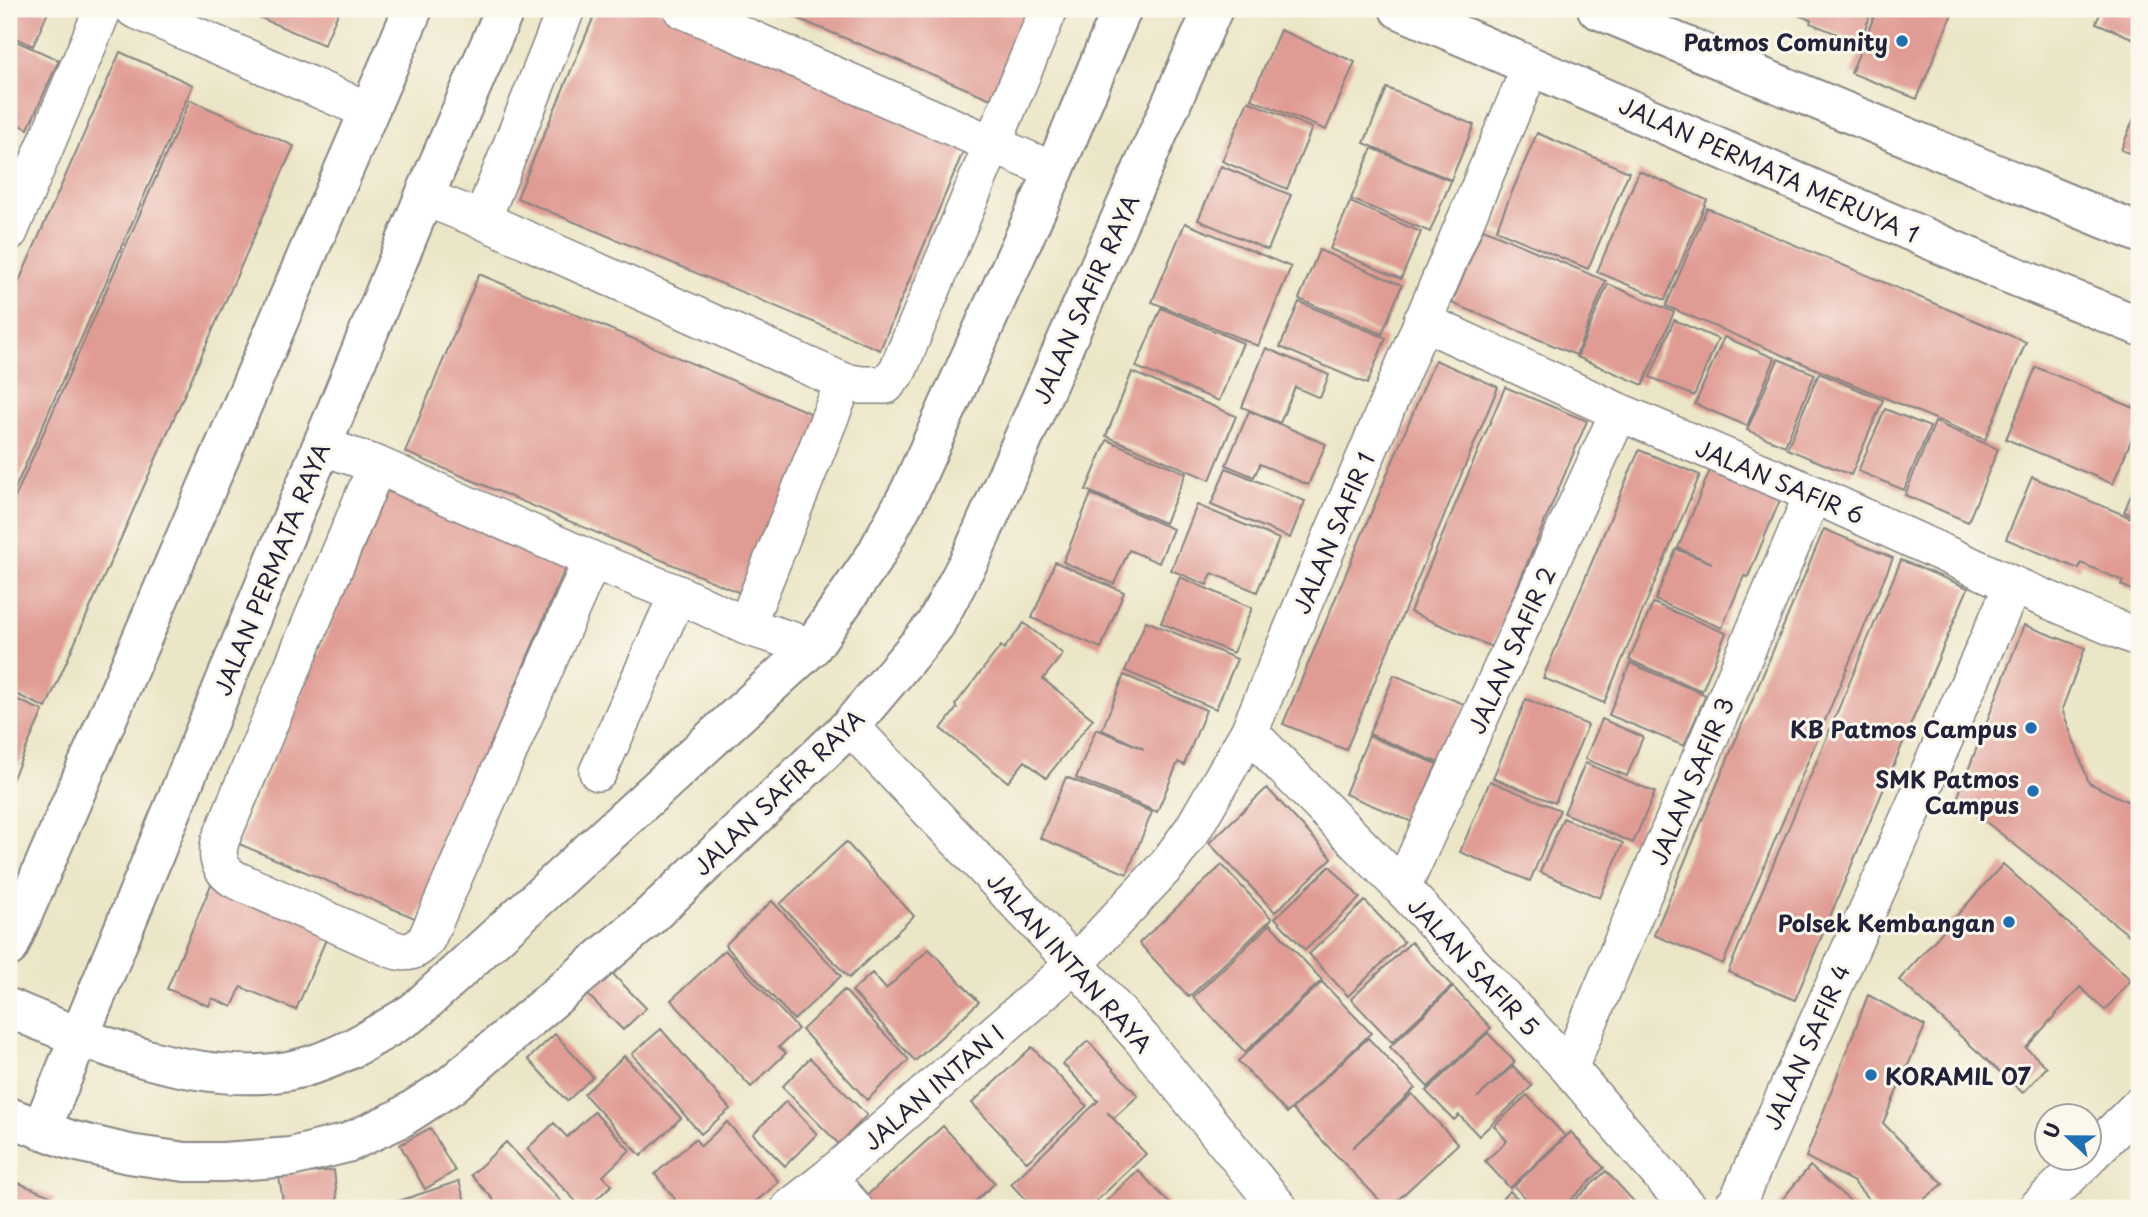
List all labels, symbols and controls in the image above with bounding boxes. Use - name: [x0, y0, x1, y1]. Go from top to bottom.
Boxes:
- place label: Patmos Comunity: [1683, 24, 1888, 59]
- marker: Patmos Comunity: [1894, 33, 1910, 49]
- street label: JALAN PERMATA MERUYA 1: [1613, 87, 1925, 251]
- street label: JALAN SAFIR RAYA: [1023, 188, 1147, 410]
- street label: JALAN SAFIR 6: [1690, 430, 1870, 532]
- street label: JALAN PERMATA RAYA: [204, 437, 338, 701]
- street label: JALAN SAFIR 1: [1283, 447, 1383, 619]
- street label: JALAN SAFIR 2: [1458, 561, 1564, 739]
- street label: JALAN SAFIR 3: [1640, 692, 1742, 870]
- street label: JALAN SAFIR RAYA: [684, 701, 872, 883]
- place label: KB Patmos Campus: [1790, 711, 2017, 746]
- marker: KB Patmos Campus: [2023, 720, 2039, 736]
- place label: SMK Patmos Campus: [1875, 761, 2019, 822]
- marker: SMK Patmos Campus: [2025, 783, 2041, 799]
- street label: JALAN INTAN RAYA: [979, 864, 1161, 1060]
- street label: JALAN SAFIR 5: [1400, 889, 1548, 1043]
- place label: Polsek Kembangan: [1778, 905, 1995, 940]
- marker: Polsek Kembangan: [2001, 914, 2017, 930]
- street label: JALAN SAFIR 4: [1754, 959, 1858, 1135]
- street label: JALAN INTAN I: [855, 1016, 1011, 1158]
- place label: KORAMIL 07: [1885, 1058, 2032, 1093]
- marker: KORAMIL 07: [1863, 1067, 1879, 1083]
- north arrow: [2032, 1102, 2102, 1172]
- text: U: [2036, 1118, 2067, 1142]

